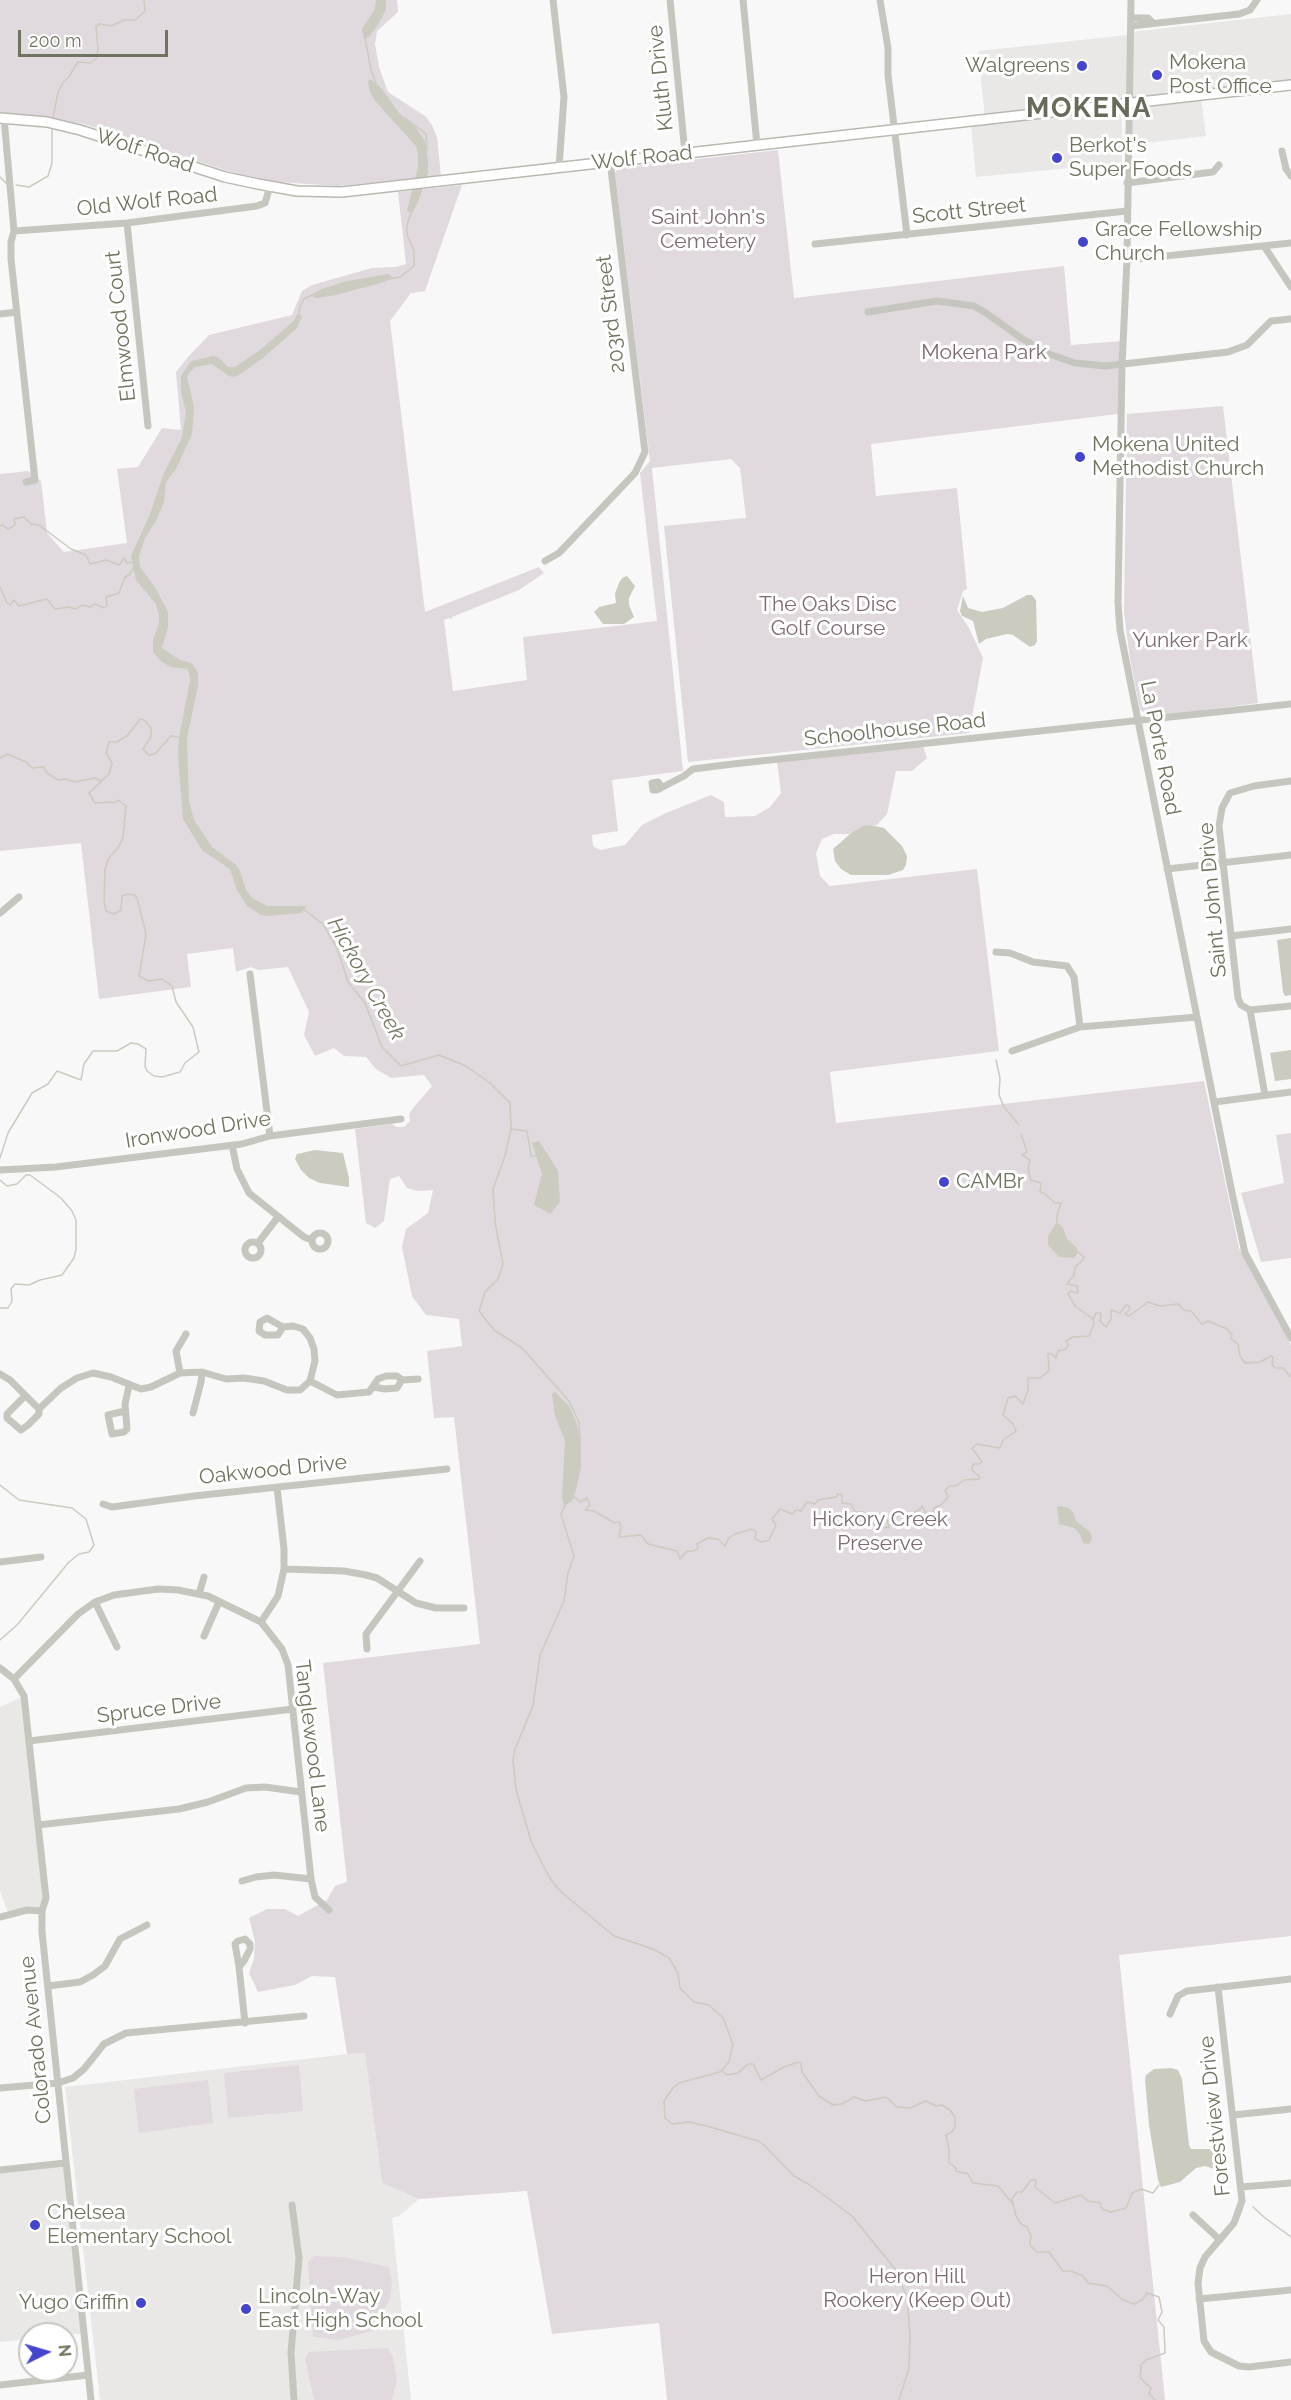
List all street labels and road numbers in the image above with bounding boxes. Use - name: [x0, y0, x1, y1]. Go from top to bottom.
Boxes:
- street label: Kluth Drive: [643, 24, 679, 132]
- street label: Wolf Road: [93, 123, 197, 179]
- street label: Wolf Road: [590, 140, 694, 176]
- street label: Old Wolf Road: [75, 182, 219, 222]
- street label: Scott Street: [911, 193, 1027, 229]
- street label: Elmwood Court: [101, 249, 141, 403]
- street label: 203rd Street: [591, 254, 631, 374]
- street label: La Porte Road: [1135, 679, 1185, 817]
- street label: Schoolhouse Road: [803, 708, 987, 752]
- street label: Saint John Drive: [1194, 821, 1232, 979]
- street label: Ironwood Drive: [123, 1106, 273, 1154]
- street label: Oakwood Drive: [198, 1450, 348, 1490]
- street label: Tanglewood Lane: [289, 1658, 335, 1834]
- street label: Spruce Drive: [96, 1689, 222, 1729]
- street label: Colorado Avenue: [15, 1955, 57, 2125]
- street label: Forestview Drive: [1194, 2035, 1236, 2197]

